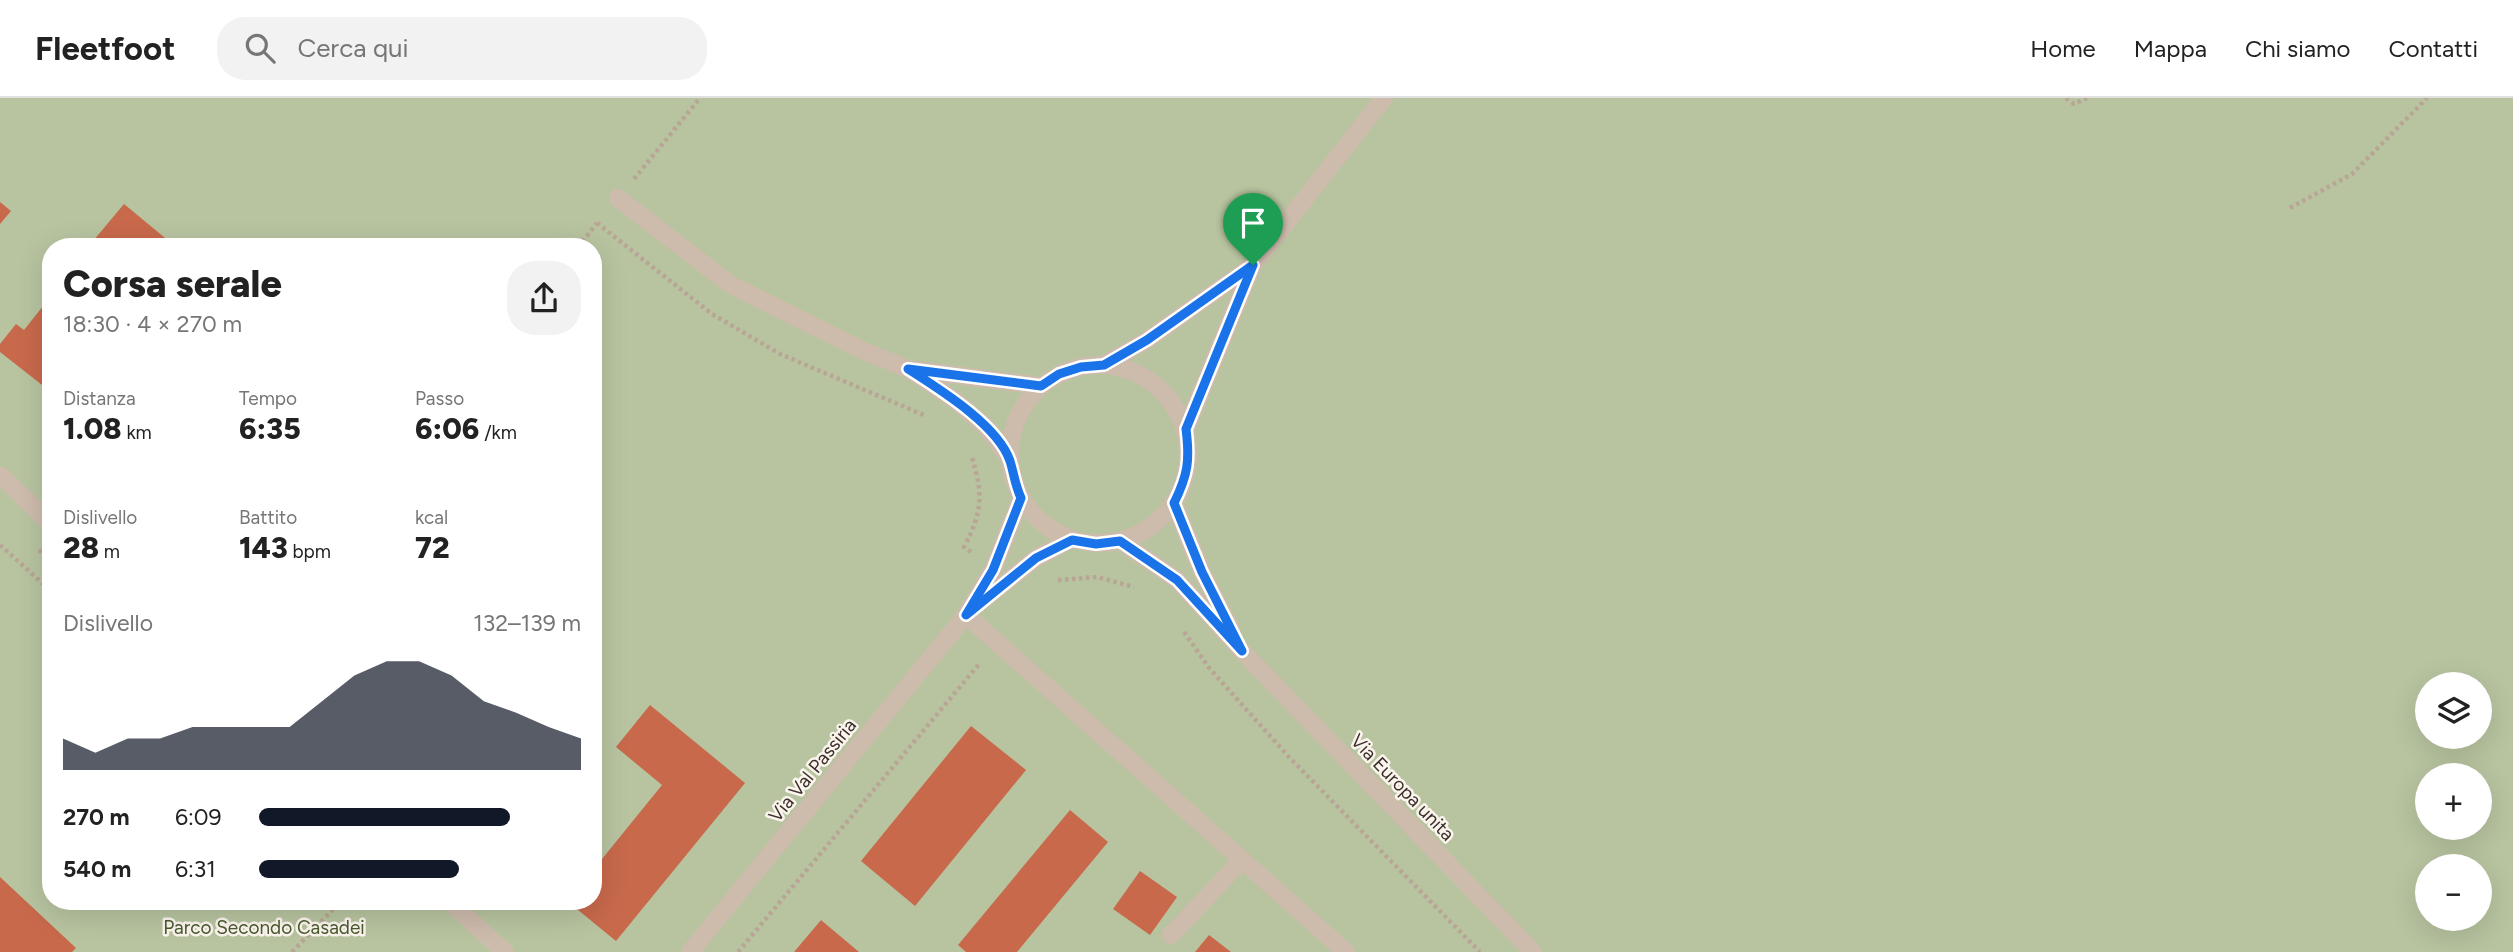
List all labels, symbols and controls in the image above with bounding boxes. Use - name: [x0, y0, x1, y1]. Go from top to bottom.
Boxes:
- search box: [217, 17, 707, 80]
- text: Fleetfoot: [35, 29, 175, 68]
- icon: search: [241, 29, 279, 67]
- text: Cerca qui: [297, 32, 408, 64]
- text: Home: [2030, 34, 2096, 63]
- text: Mappa: [2134, 34, 2207, 63]
- text: Chi siamo: [2245, 34, 2350, 63]
- text: Contatti: [2388, 34, 2478, 63]
- pin: [1223, 193, 1283, 265]
- icon: arrive: [1234, 204, 1272, 242]
- text: Corsa serale: [63, 261, 282, 307]
- button: share: [507, 261, 581, 335]
- text: 18:30 · 4 × 270 m: [63, 310, 242, 338]
- text: Distanza: [63, 387, 136, 410]
- text: Tempo: [239, 387, 297, 410]
- text: Passo: [415, 387, 464, 410]
- text: 1.08: [63, 410, 122, 447]
- text: 6:35: [239, 410, 301, 447]
- text: 6:06: [415, 410, 479, 447]
- text: km: [122, 421, 152, 444]
- text: /km: [479, 421, 517, 444]
- text: Dislivello: [63, 506, 137, 529]
- text: Battito: [239, 506, 297, 529]
- text: kcal: [415, 506, 448, 529]
- text: 28: [63, 529, 99, 566]
- text: 143: [239, 529, 288, 566]
- text: 72: [415, 529, 450, 566]
- text: m: [99, 540, 120, 563]
- text: bpm: [288, 540, 331, 563]
- text: Dislivello: [63, 609, 153, 637]
- text: 132–139 m: [473, 609, 581, 637]
- map controls: [2415, 672, 2492, 931]
- button: layers: [2415, 672, 2492, 749]
- street label: Via Val Passiria: [764, 714, 861, 827]
- street label: Via Europa unita: [1346, 729, 1459, 845]
- button: +: [2415, 763, 2492, 840]
- text: 270 m: [63, 803, 130, 831]
- text: 6:09: [175, 803, 222, 831]
- button: −: [2415, 854, 2492, 931]
- text: 540 m: [63, 855, 131, 883]
- text: 6:31: [175, 855, 216, 883]
- park label: Parco Secondo Casadei: [163, 916, 365, 939]

